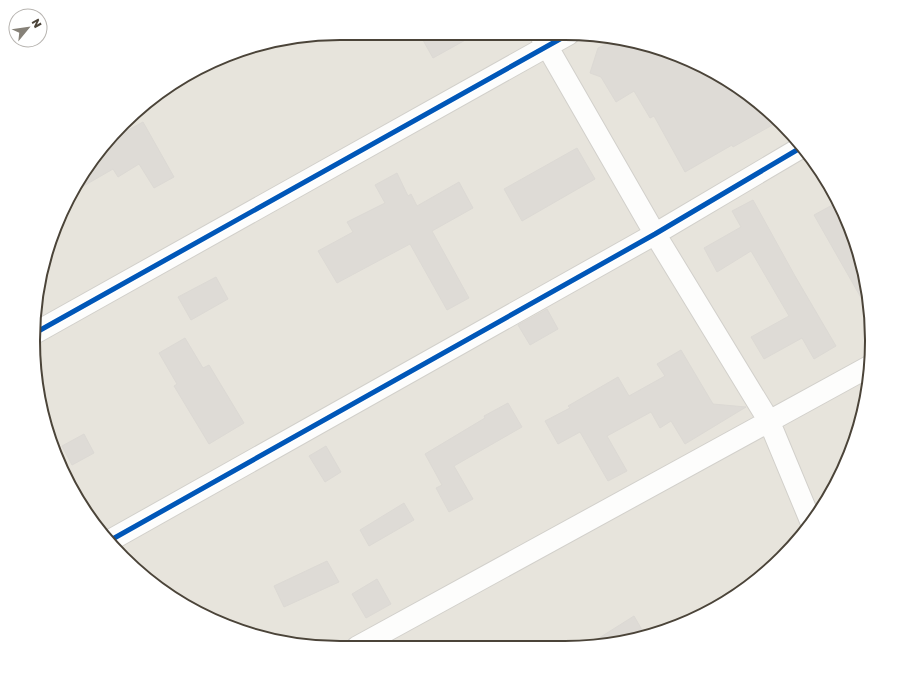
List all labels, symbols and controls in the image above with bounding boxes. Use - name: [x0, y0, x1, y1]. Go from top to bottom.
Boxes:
- north arrow: [8, 8, 48, 48]
- text: N: [29, 16, 45, 30]

